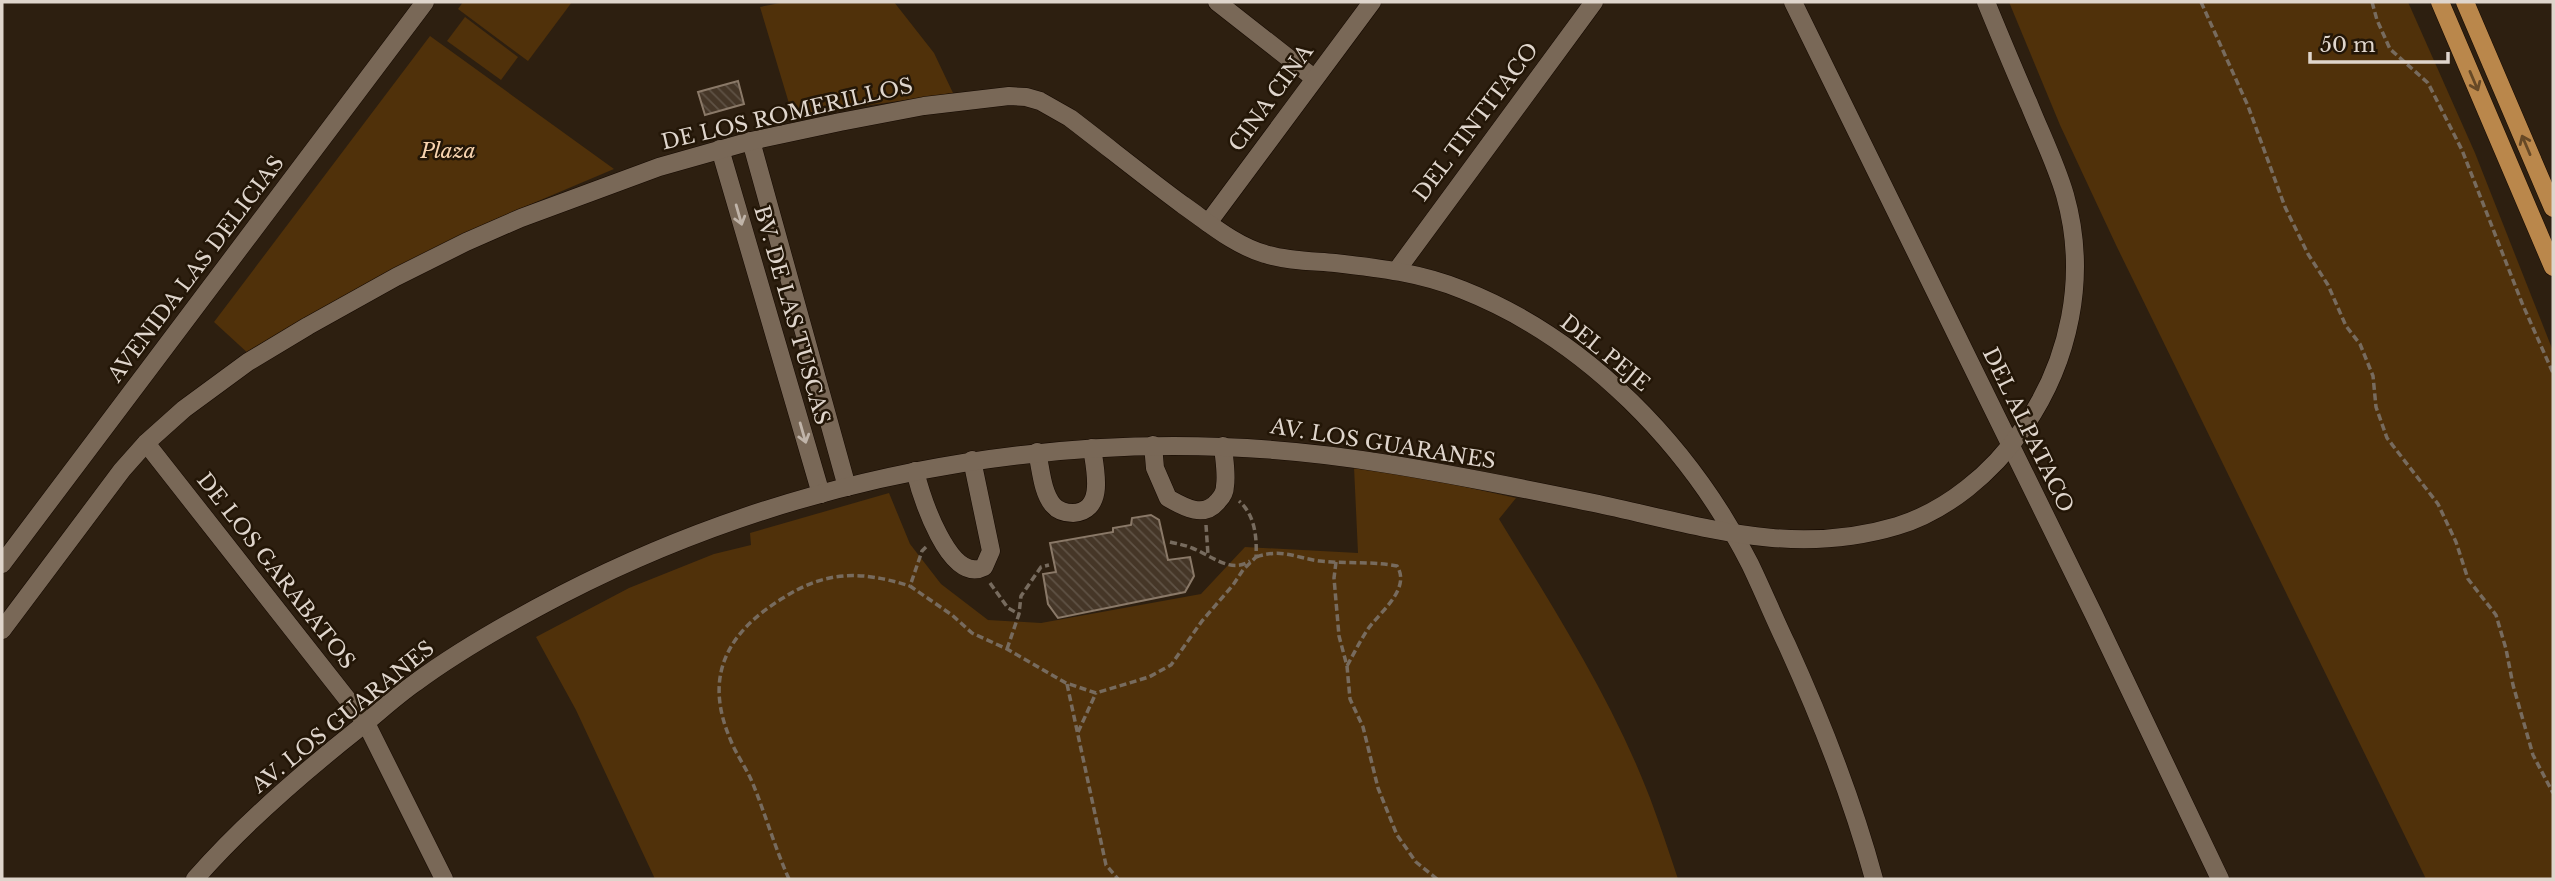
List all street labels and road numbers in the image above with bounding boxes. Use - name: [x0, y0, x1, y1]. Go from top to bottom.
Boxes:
- street label: DEL TINTITACO: [1408, 38, 1544, 206]
- street label: CINA CINA: [1223, 39, 1319, 157]
- street label: DE LOS ROMERILLOS: [659, 72, 915, 156]
- street label: AVENIDA LAS DELICIAS: [102, 151, 290, 388]
- street label: BV. DE LAS TUSCAS: [748, 202, 836, 428]
- street label: DEL PEJE: [1555, 309, 1655, 397]
- street label: DEL ALPATACO: [1977, 343, 2079, 517]
- street label: AV. LOS GUARANES: [1268, 413, 1497, 475]
- street label: DE LOS GARABATOS: [191, 468, 361, 674]
- street label: AV. LOS GUARANES: [246, 635, 440, 799]

